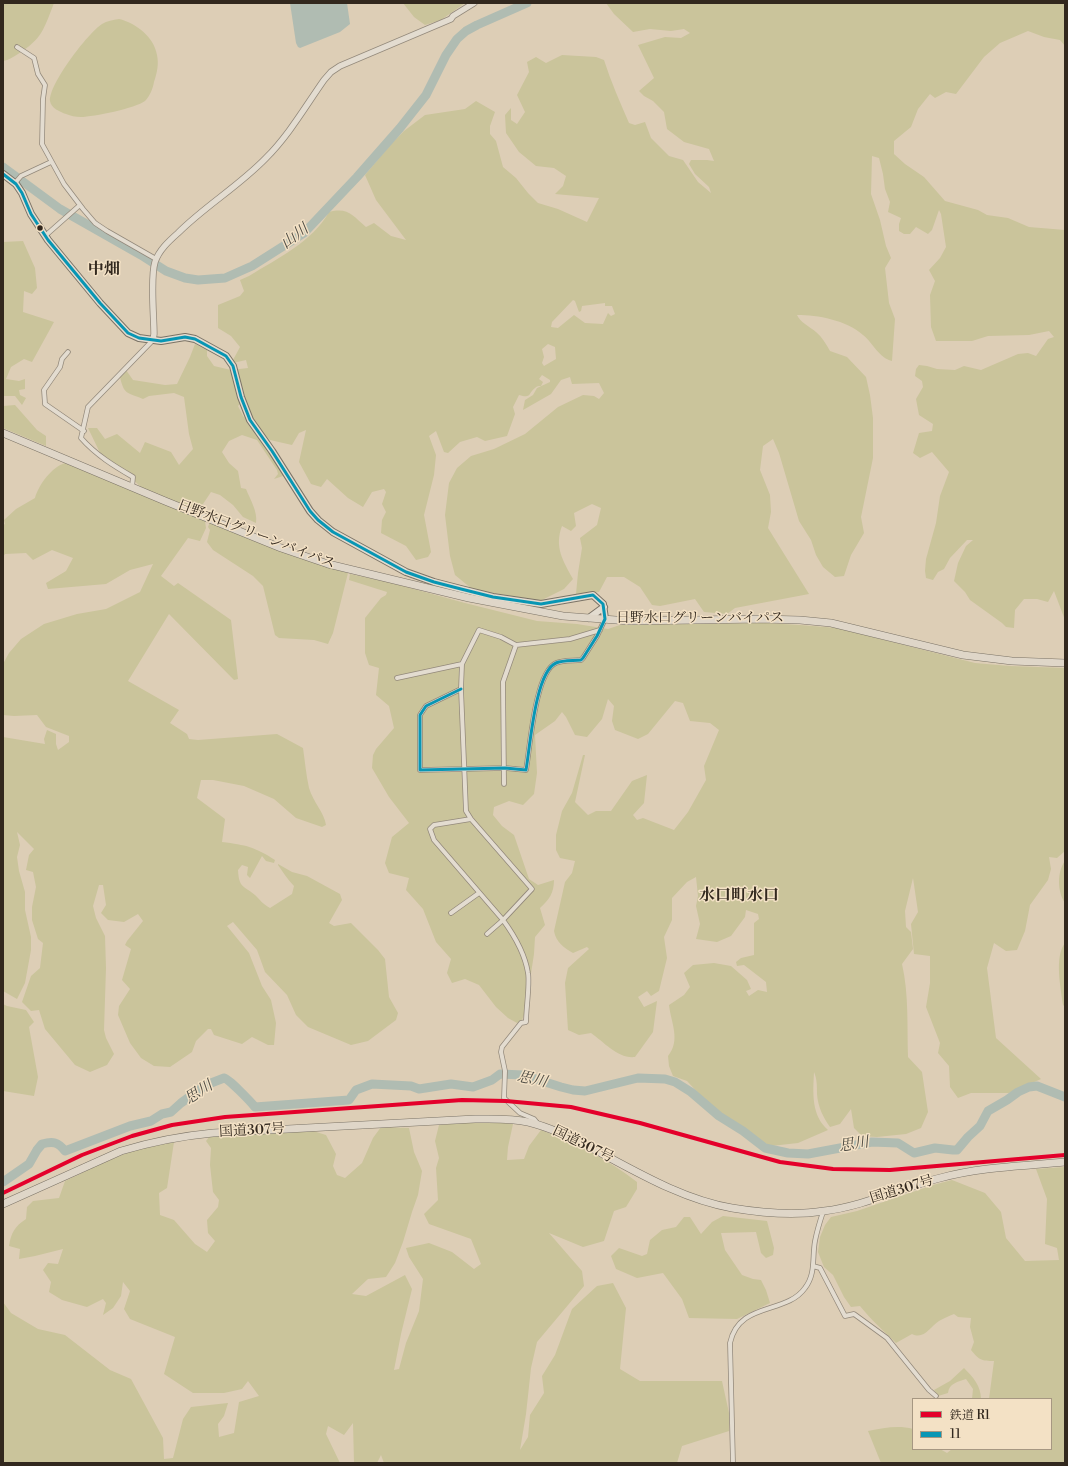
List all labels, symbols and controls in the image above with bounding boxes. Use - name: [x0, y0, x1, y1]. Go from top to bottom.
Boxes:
- water label: 山川: [278, 221, 312, 253]
- unlabelled marker: [35, 223, 45, 233]
- district label: 中畑: [88, 260, 120, 280]
- street label: 日野水口グリーンバイパス: [175, 497, 337, 573]
- street label: 日野水口グリーンバイパス: [616, 611, 784, 627]
- district label: 水口町水口: [699, 886, 779, 906]
- water label: 思川: [515, 1068, 549, 1092]
- water label: 思川: [182, 1077, 216, 1109]
- street label: 国道307号: [219, 1121, 285, 1141]
- street label: 国道307号: [550, 1123, 616, 1167]
- water label: 思川: [838, 1134, 870, 1156]
- street label: 国道307号: [868, 1172, 936, 1208]
- legend: [912, 1398, 1052, 1450]
- text: 鉄道 R1: [950, 1408, 990, 1423]
- text: 11: [950, 1427, 961, 1442]

